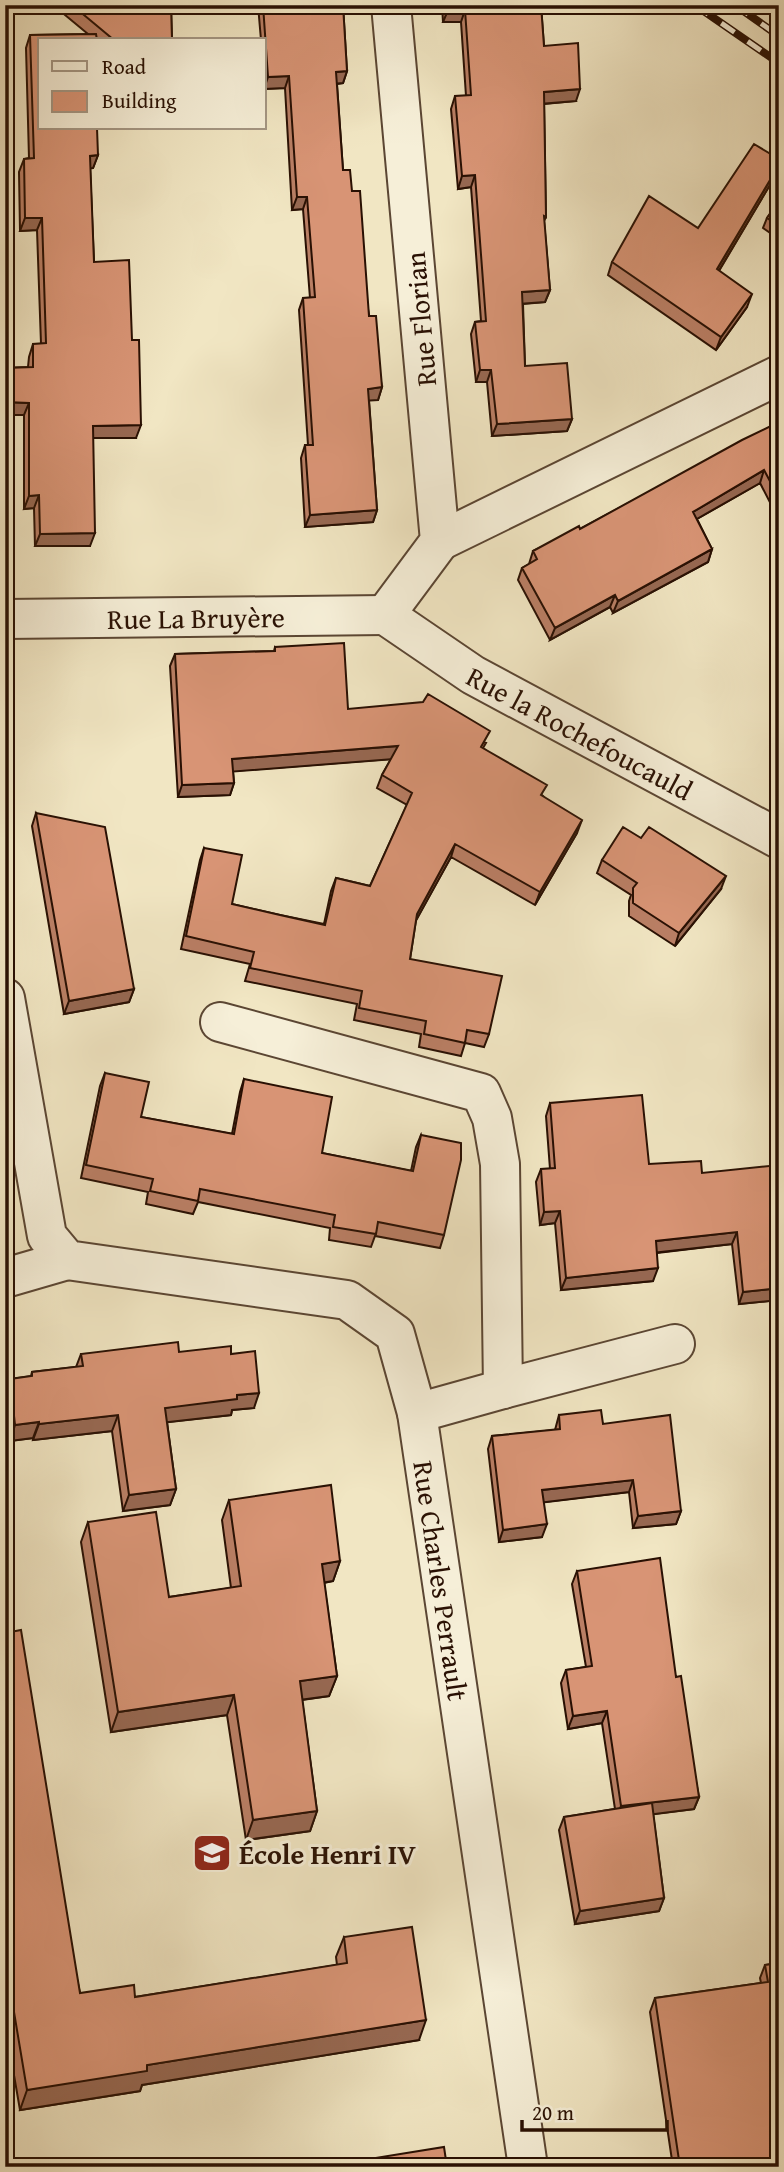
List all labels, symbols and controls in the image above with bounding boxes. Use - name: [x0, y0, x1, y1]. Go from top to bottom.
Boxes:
- legend: [38, 38, 266, 130]
- text: Road: [102, 51, 147, 82]
- text: Building: [102, 85, 177, 116]
- street label: Rue Florian: [394, 250, 446, 388]
- street label: Rue La Bruyère: [107, 596, 285, 638]
- street label: Rue la Rochefoucauld: [460, 655, 701, 810]
- street label: Rue Charles Perrault: [404, 1458, 480, 1703]
- school or university icon: École Henri IV: [191, 1832, 233, 1874]
- place label: École Henri IV: [239, 1833, 416, 1874]
- scale bar: [522, 2088, 667, 2132]
- text: 20 m: [532, 2097, 574, 2128]

